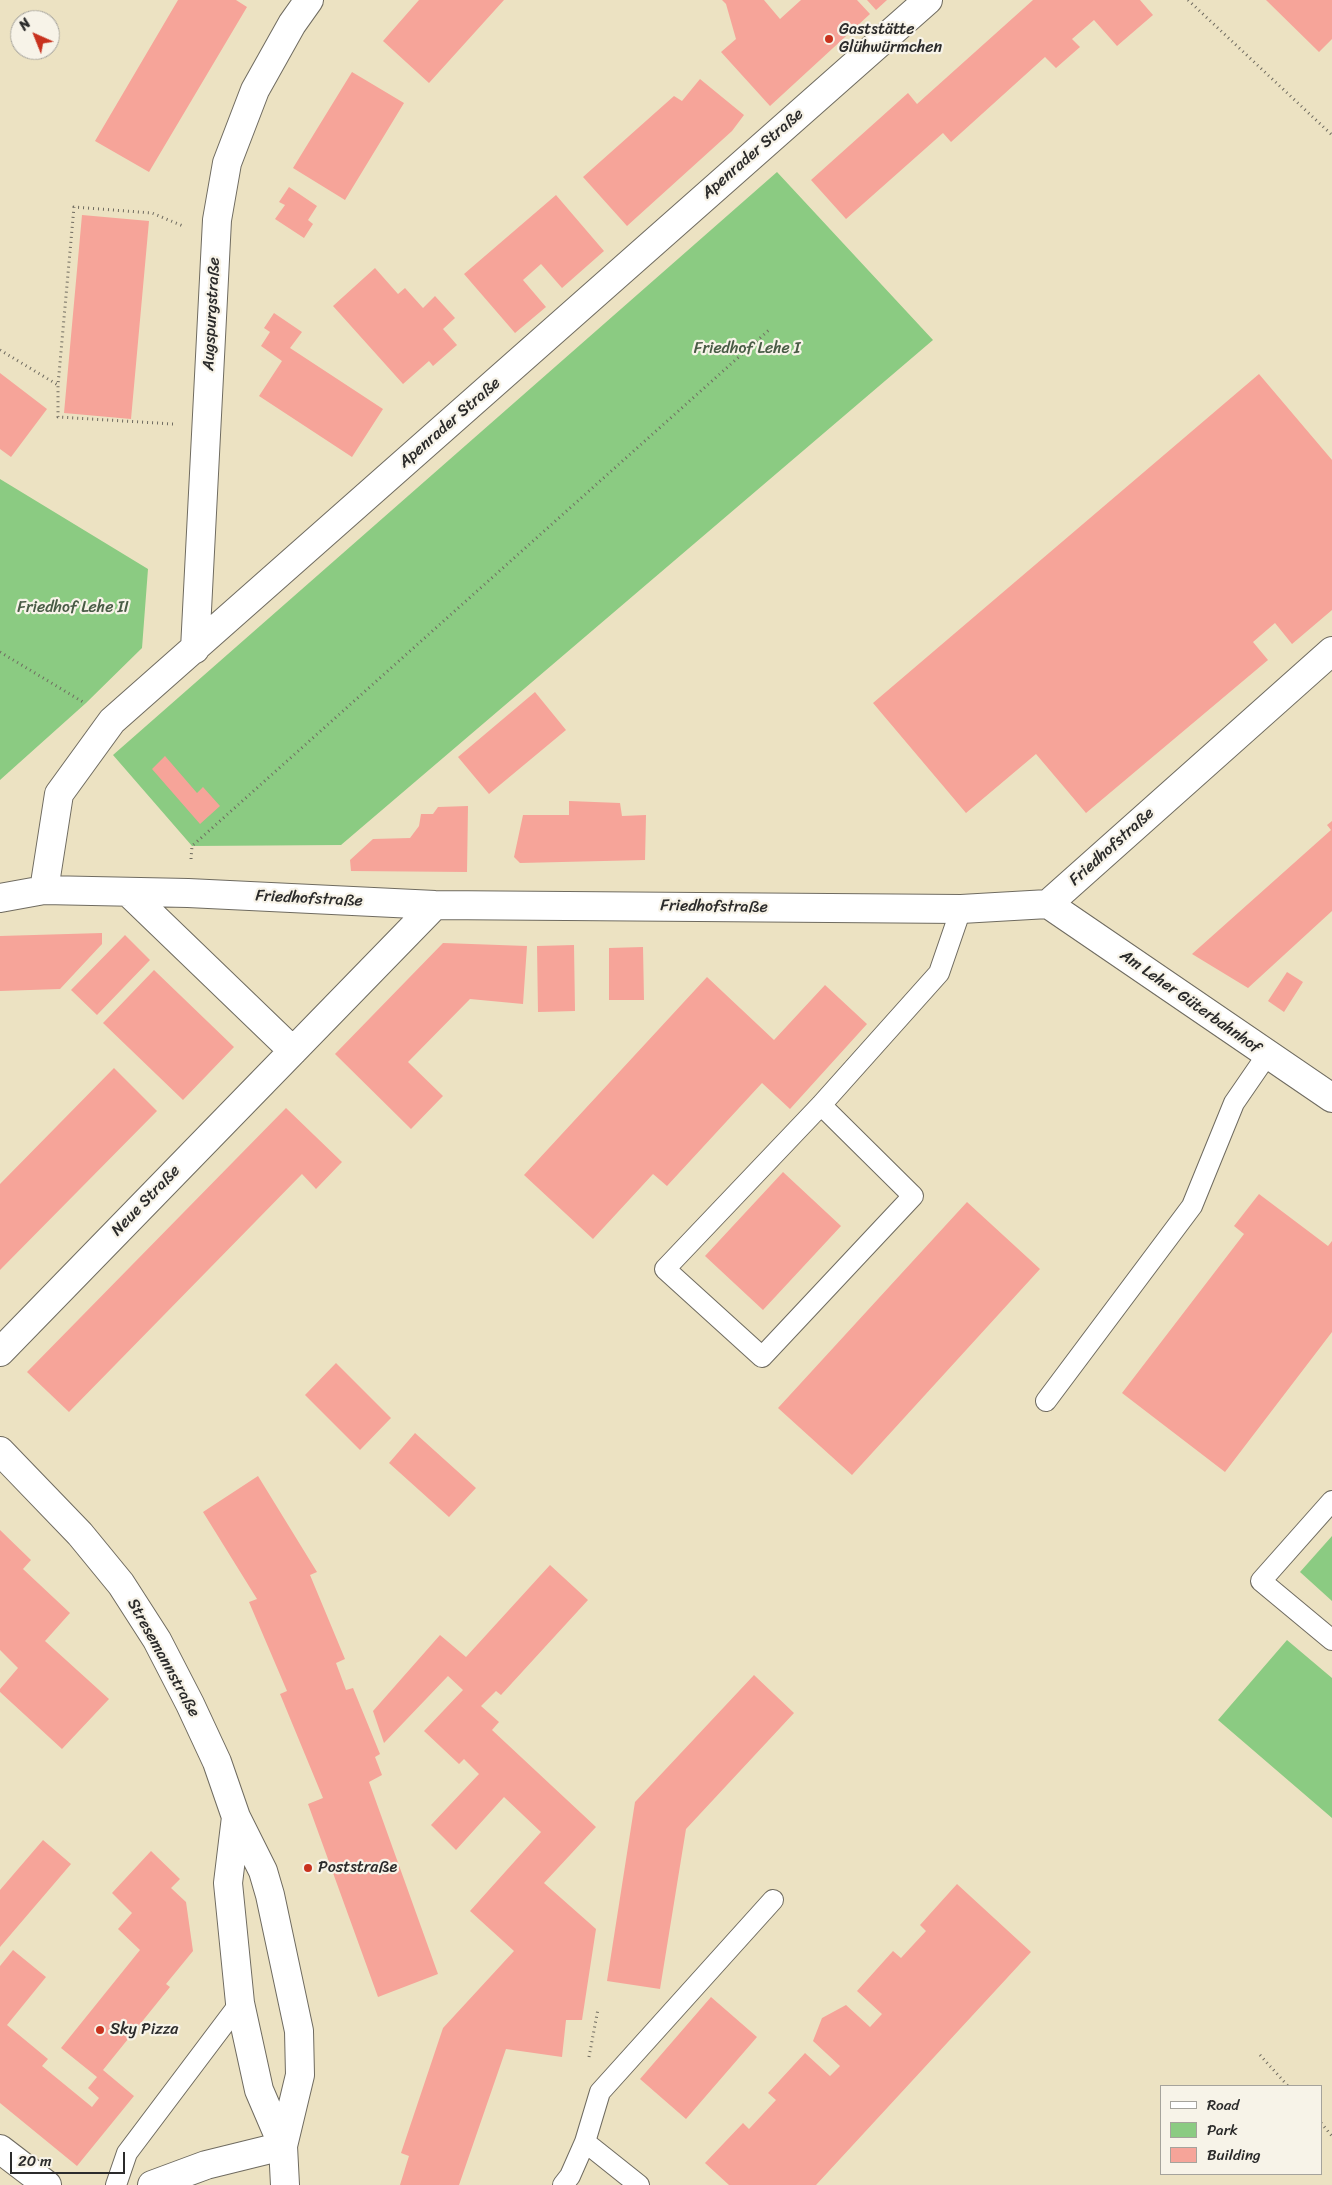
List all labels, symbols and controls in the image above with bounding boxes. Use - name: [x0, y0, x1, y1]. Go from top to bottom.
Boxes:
- north arrow: [10, 10, 60, 60]
- text: N: [13, 12, 37, 37]
- place label: Gaststätte Glühwürmchen: [839, 20, 942, 58]
- marker: Gaststätte Glühwürmchen: [823, 33, 835, 45]
- street label: Apenrader Straße: [698, 105, 808, 203]
- street label: Augspurgstraße: [199, 257, 225, 371]
- park label: Friedhof Lehe I: [694, 339, 800, 359]
- street label: Apenrader Straße: [395, 374, 505, 472]
- park label: Friedhof Lehe II: [17, 598, 129, 618]
- street label: Friedhofstraße: [1066, 804, 1158, 890]
- street label: Friedhofstraße: [255, 887, 363, 911]
- street label: Friedhofstraße: [660, 896, 768, 918]
- street label: Am Leher Güterbahnhof: [1116, 946, 1264, 1058]
- street label: Neue Straße: [108, 1162, 184, 1240]
- street label: Stresemannstraße: [122, 1595, 204, 1721]
- place label: Poststraße: [318, 1858, 397, 1878]
- marker: Poststraße: [302, 1862, 314, 1874]
- place label: Sky Pizza: [110, 2020, 178, 2040]
- marker: Sky Pizza: [94, 2024, 106, 2036]
- legend: [1160, 2085, 1322, 2175]
- text: Road: [1207, 2092, 1239, 2118]
- text: Park: [1207, 2117, 1238, 2143]
- scale bar: [12, 2142, 128, 2174]
- text: Building: [1207, 2142, 1261, 2168]
- text: 20 m: [18, 2148, 52, 2174]

